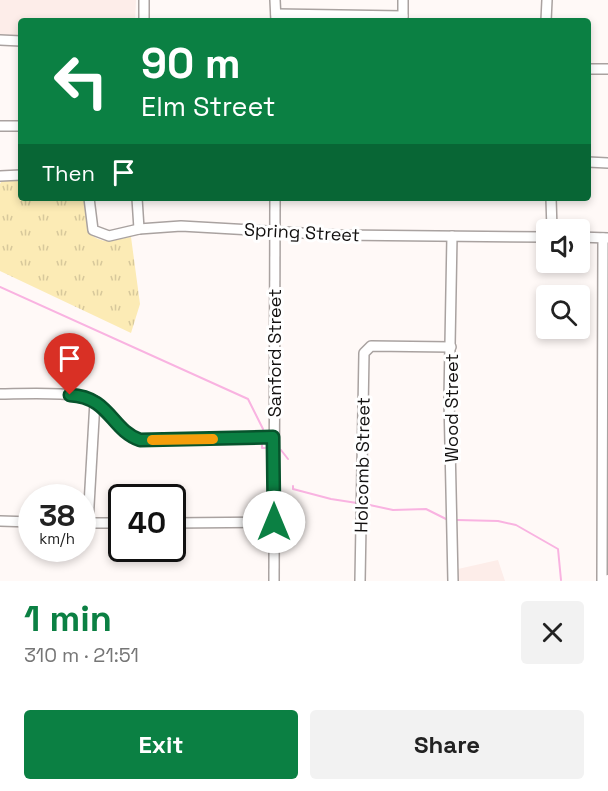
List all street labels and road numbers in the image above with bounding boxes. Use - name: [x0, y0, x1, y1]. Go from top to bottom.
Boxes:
- street label: Spring Street: [243, 217, 361, 247]
- street label: Sanford Street: [263, 289, 286, 417]
- street label: Wood Street: [440, 354, 463, 462]
- street label: Holcomb Street: [349, 397, 375, 533]

